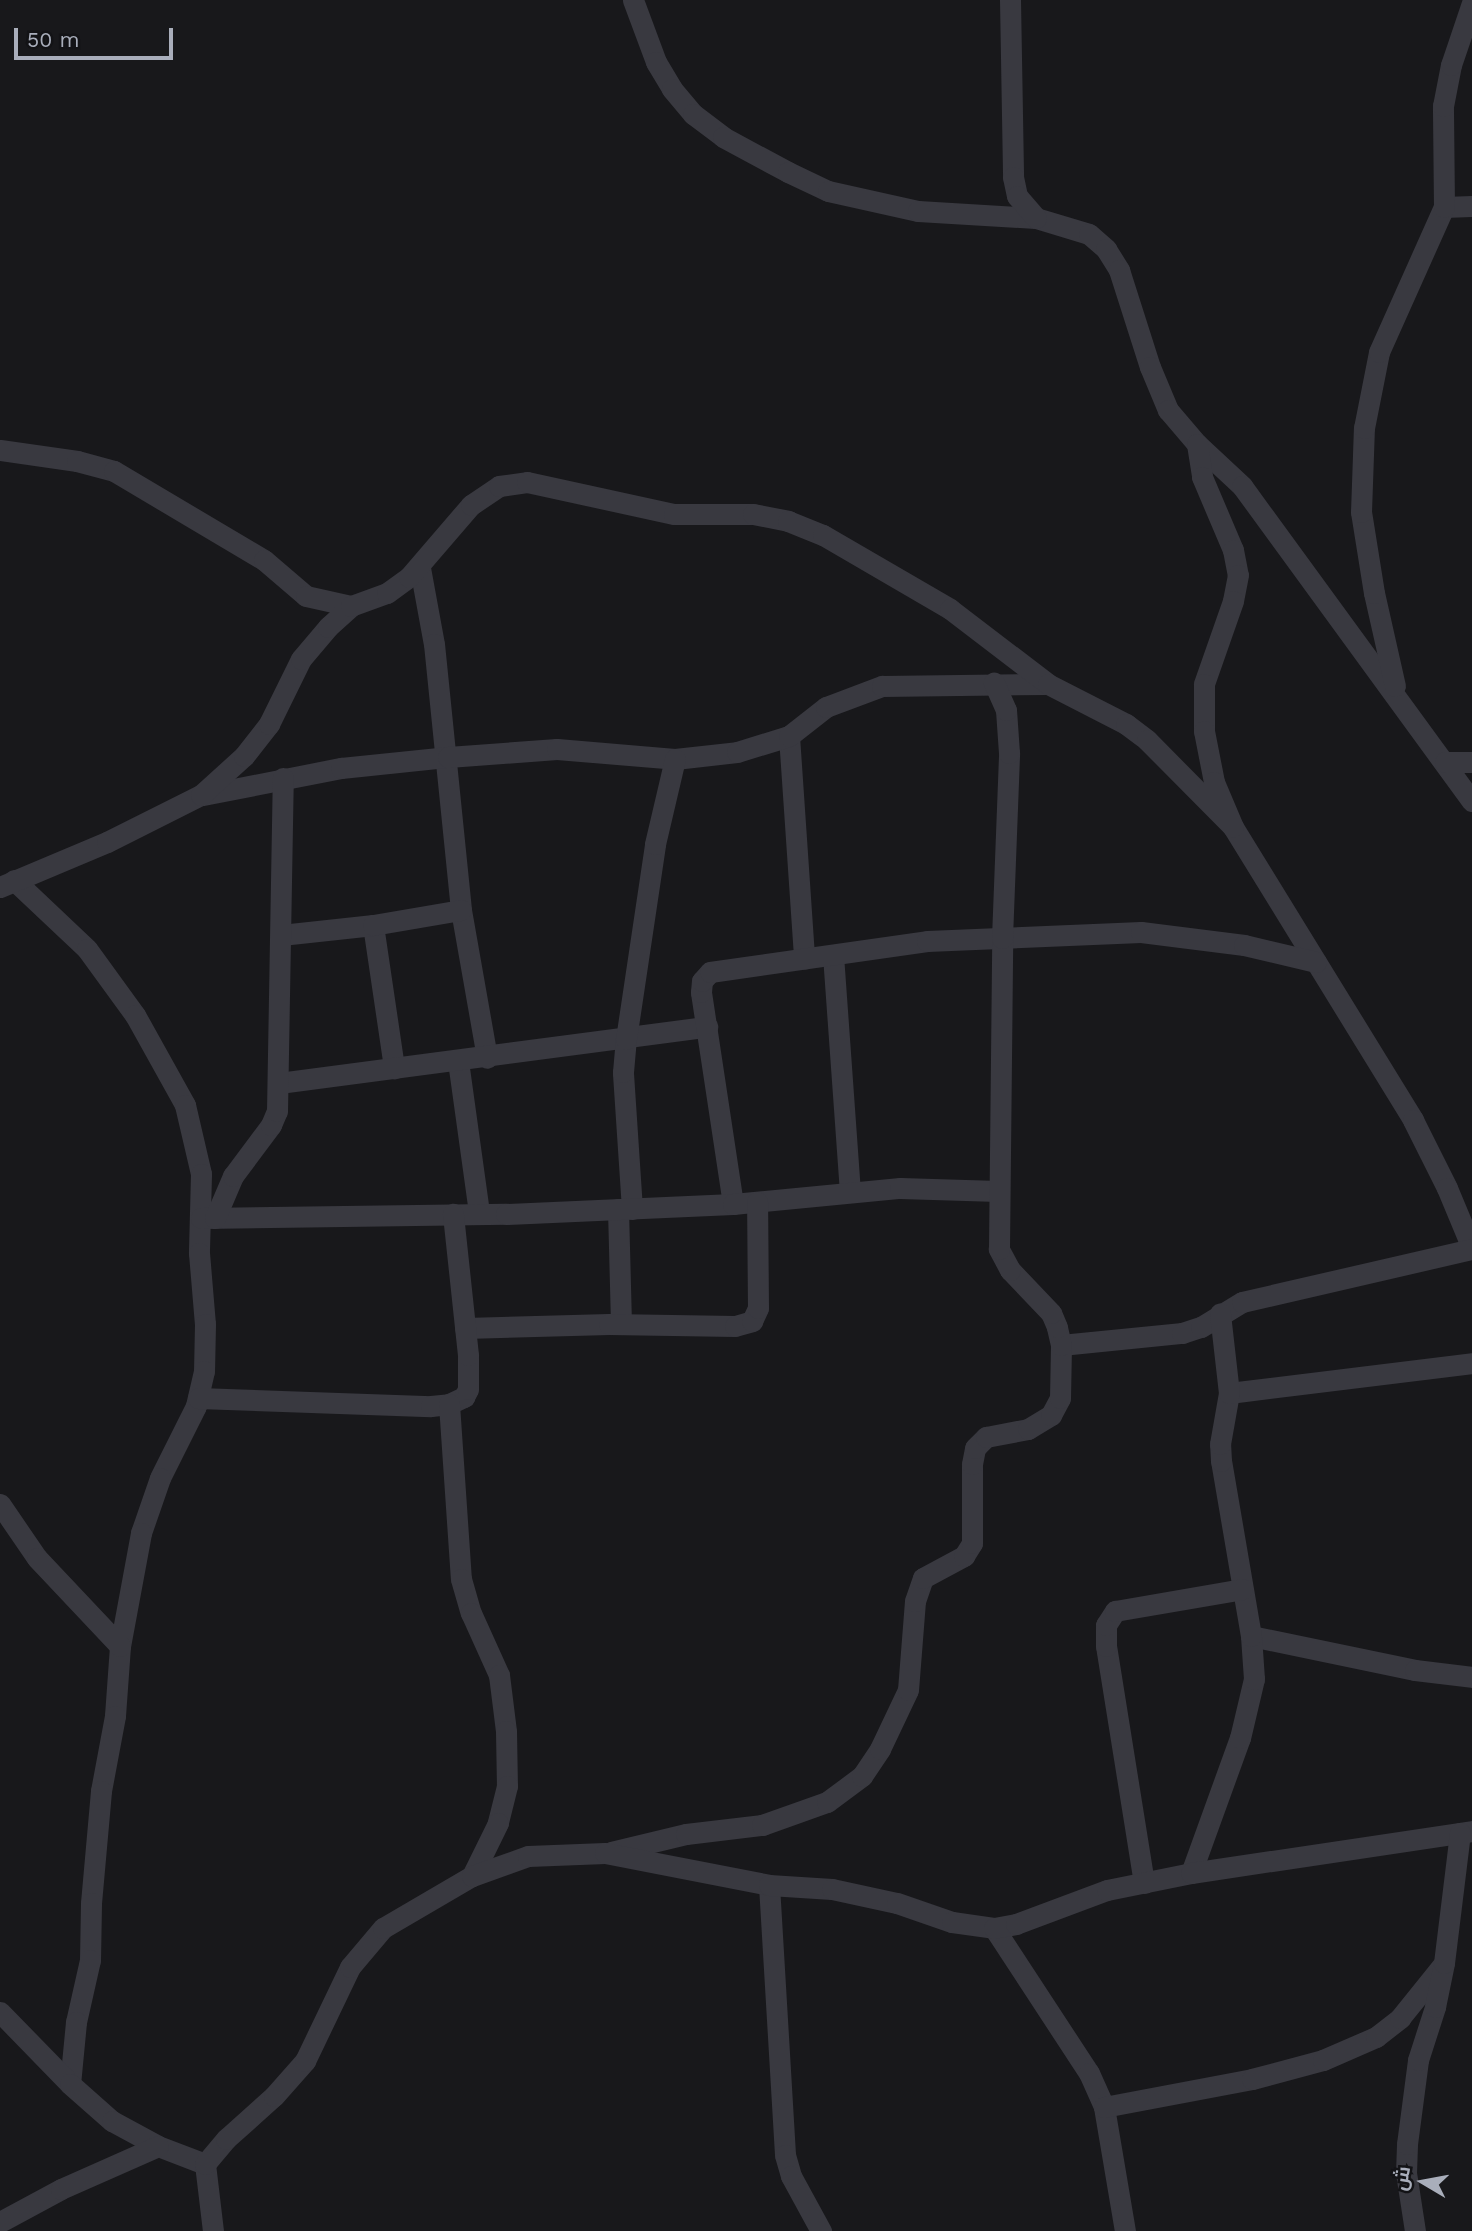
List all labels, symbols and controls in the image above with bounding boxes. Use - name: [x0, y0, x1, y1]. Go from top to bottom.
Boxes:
- scale bar: [18, 14, 177, 58]
- text: 50 m: [27, 27, 79, 52]
- north arrow: [1388, 2147, 1458, 2217]
- text: ش: [1388, 2164, 1415, 2192]

